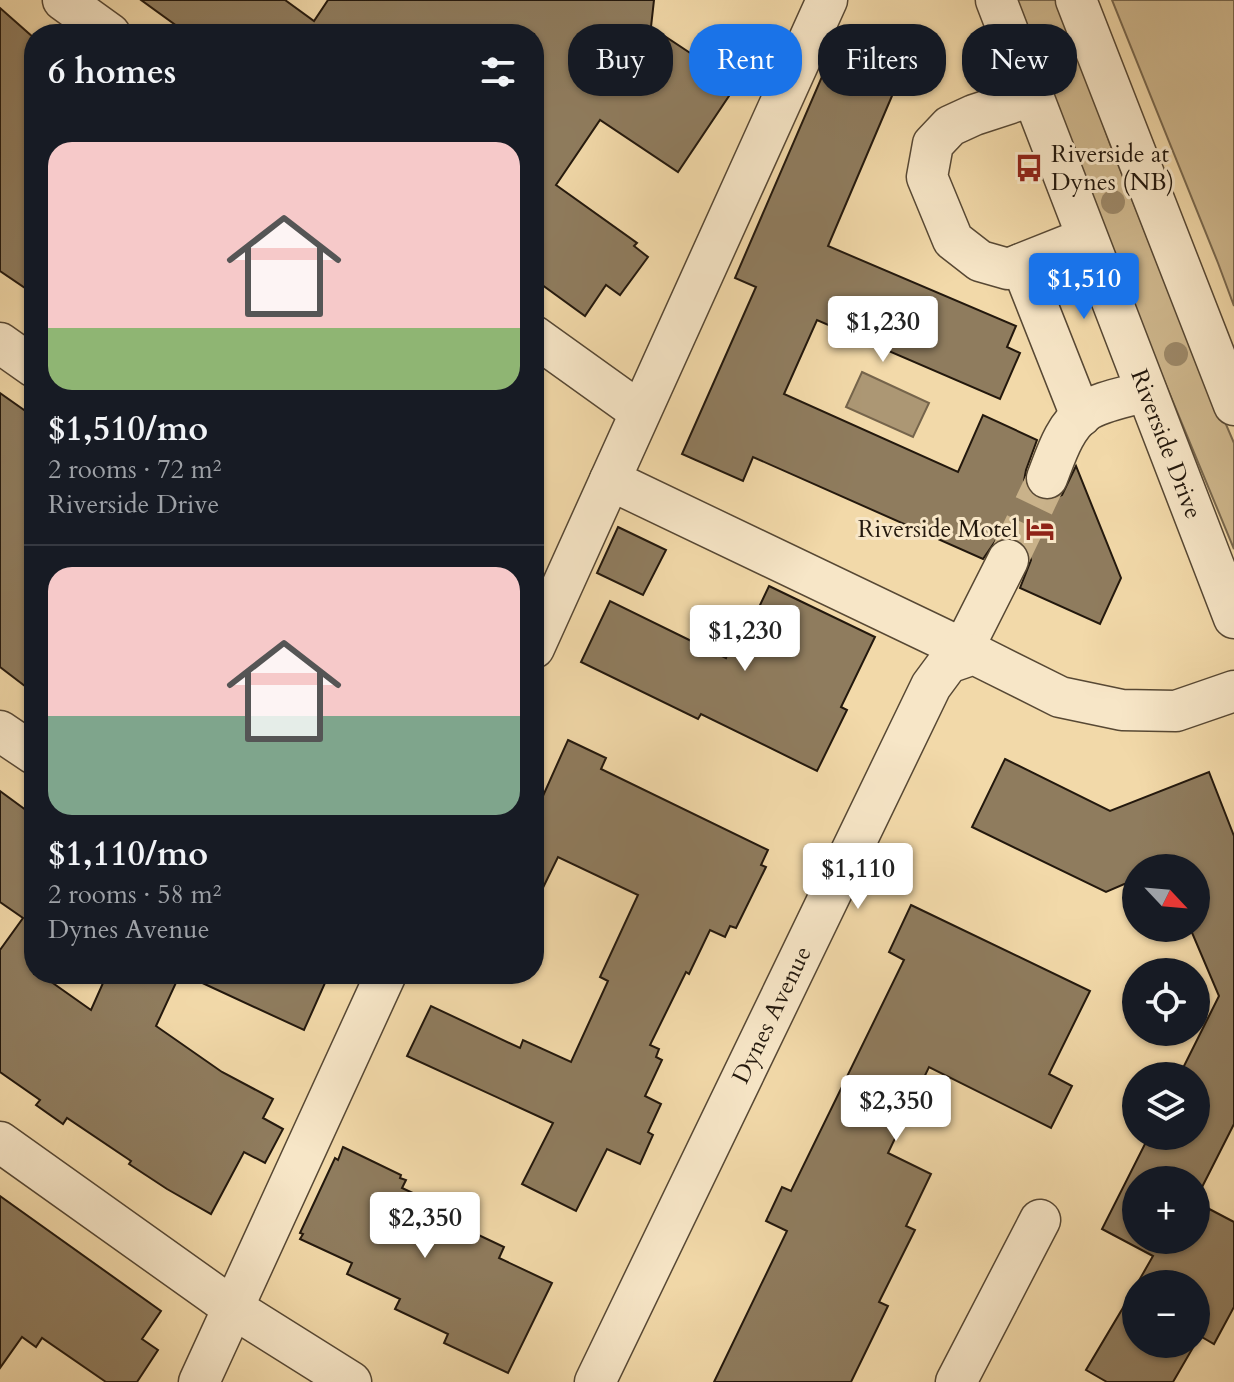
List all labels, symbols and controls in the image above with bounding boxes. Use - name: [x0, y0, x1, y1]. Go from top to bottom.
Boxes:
- chip: Buy: [568, 24, 673, 96]
- chip: Rent: [689, 24, 802, 96]
- chip: Filters: [818, 24, 946, 96]
- chip: New: [962, 24, 1077, 96]
- text: 6 homes: [48, 49, 176, 95]
- icon: filters: [476, 50, 520, 94]
- place label: Riverside at Dynes (NB): [1051, 138, 1174, 199]
- bus stop icon: Riverside at Dynes (NB): [1014, 153, 1044, 183]
- icon: home: [212, 194, 356, 338]
- pin: $1,510: [1019, 253, 1149, 321]
- text: $1,510: [1047, 261, 1121, 296]
- pin: $1,230: [818, 296, 948, 364]
- text: $1,230: [846, 304, 920, 339]
- street label: Riverside Drive: [1122, 364, 1210, 524]
- text: $1,510/mo: [48, 406, 208, 452]
- text: 2 rooms · 72 m²: [48, 452, 221, 487]
- text: Riverside Drive: [48, 487, 219, 522]
- place label: Riverside Motel: [858, 513, 1018, 546]
- hotel icon: Riverside Motel: [1025, 514, 1055, 544]
- pin: $1,230: [680, 605, 810, 673]
- text: $1,230: [708, 613, 782, 648]
- icon: home: [212, 619, 356, 763]
- text: $1,110/mo: [48, 831, 208, 877]
- pin: $1,110: [793, 843, 923, 911]
- text: $1,110: [821, 851, 895, 886]
- north arrow: [1122, 854, 1210, 942]
- map controls: [1122, 854, 1210, 1358]
- text: 2 rooms · 58 m²: [48, 877, 221, 912]
- text: Dynes Avenue: [48, 912, 209, 947]
- street label: Dynes Avenue: [725, 941, 819, 1089]
- button: locate: [1122, 958, 1210, 1046]
- button: layers: [1122, 1062, 1210, 1150]
- pin: $2,350: [831, 1075, 961, 1143]
- text: $2,350: [859, 1083, 933, 1118]
- button: +: [1122, 1166, 1210, 1254]
- pin: $2,350: [360, 1192, 490, 1260]
- text: $2,350: [388, 1200, 462, 1235]
- button: −: [1122, 1270, 1210, 1358]

